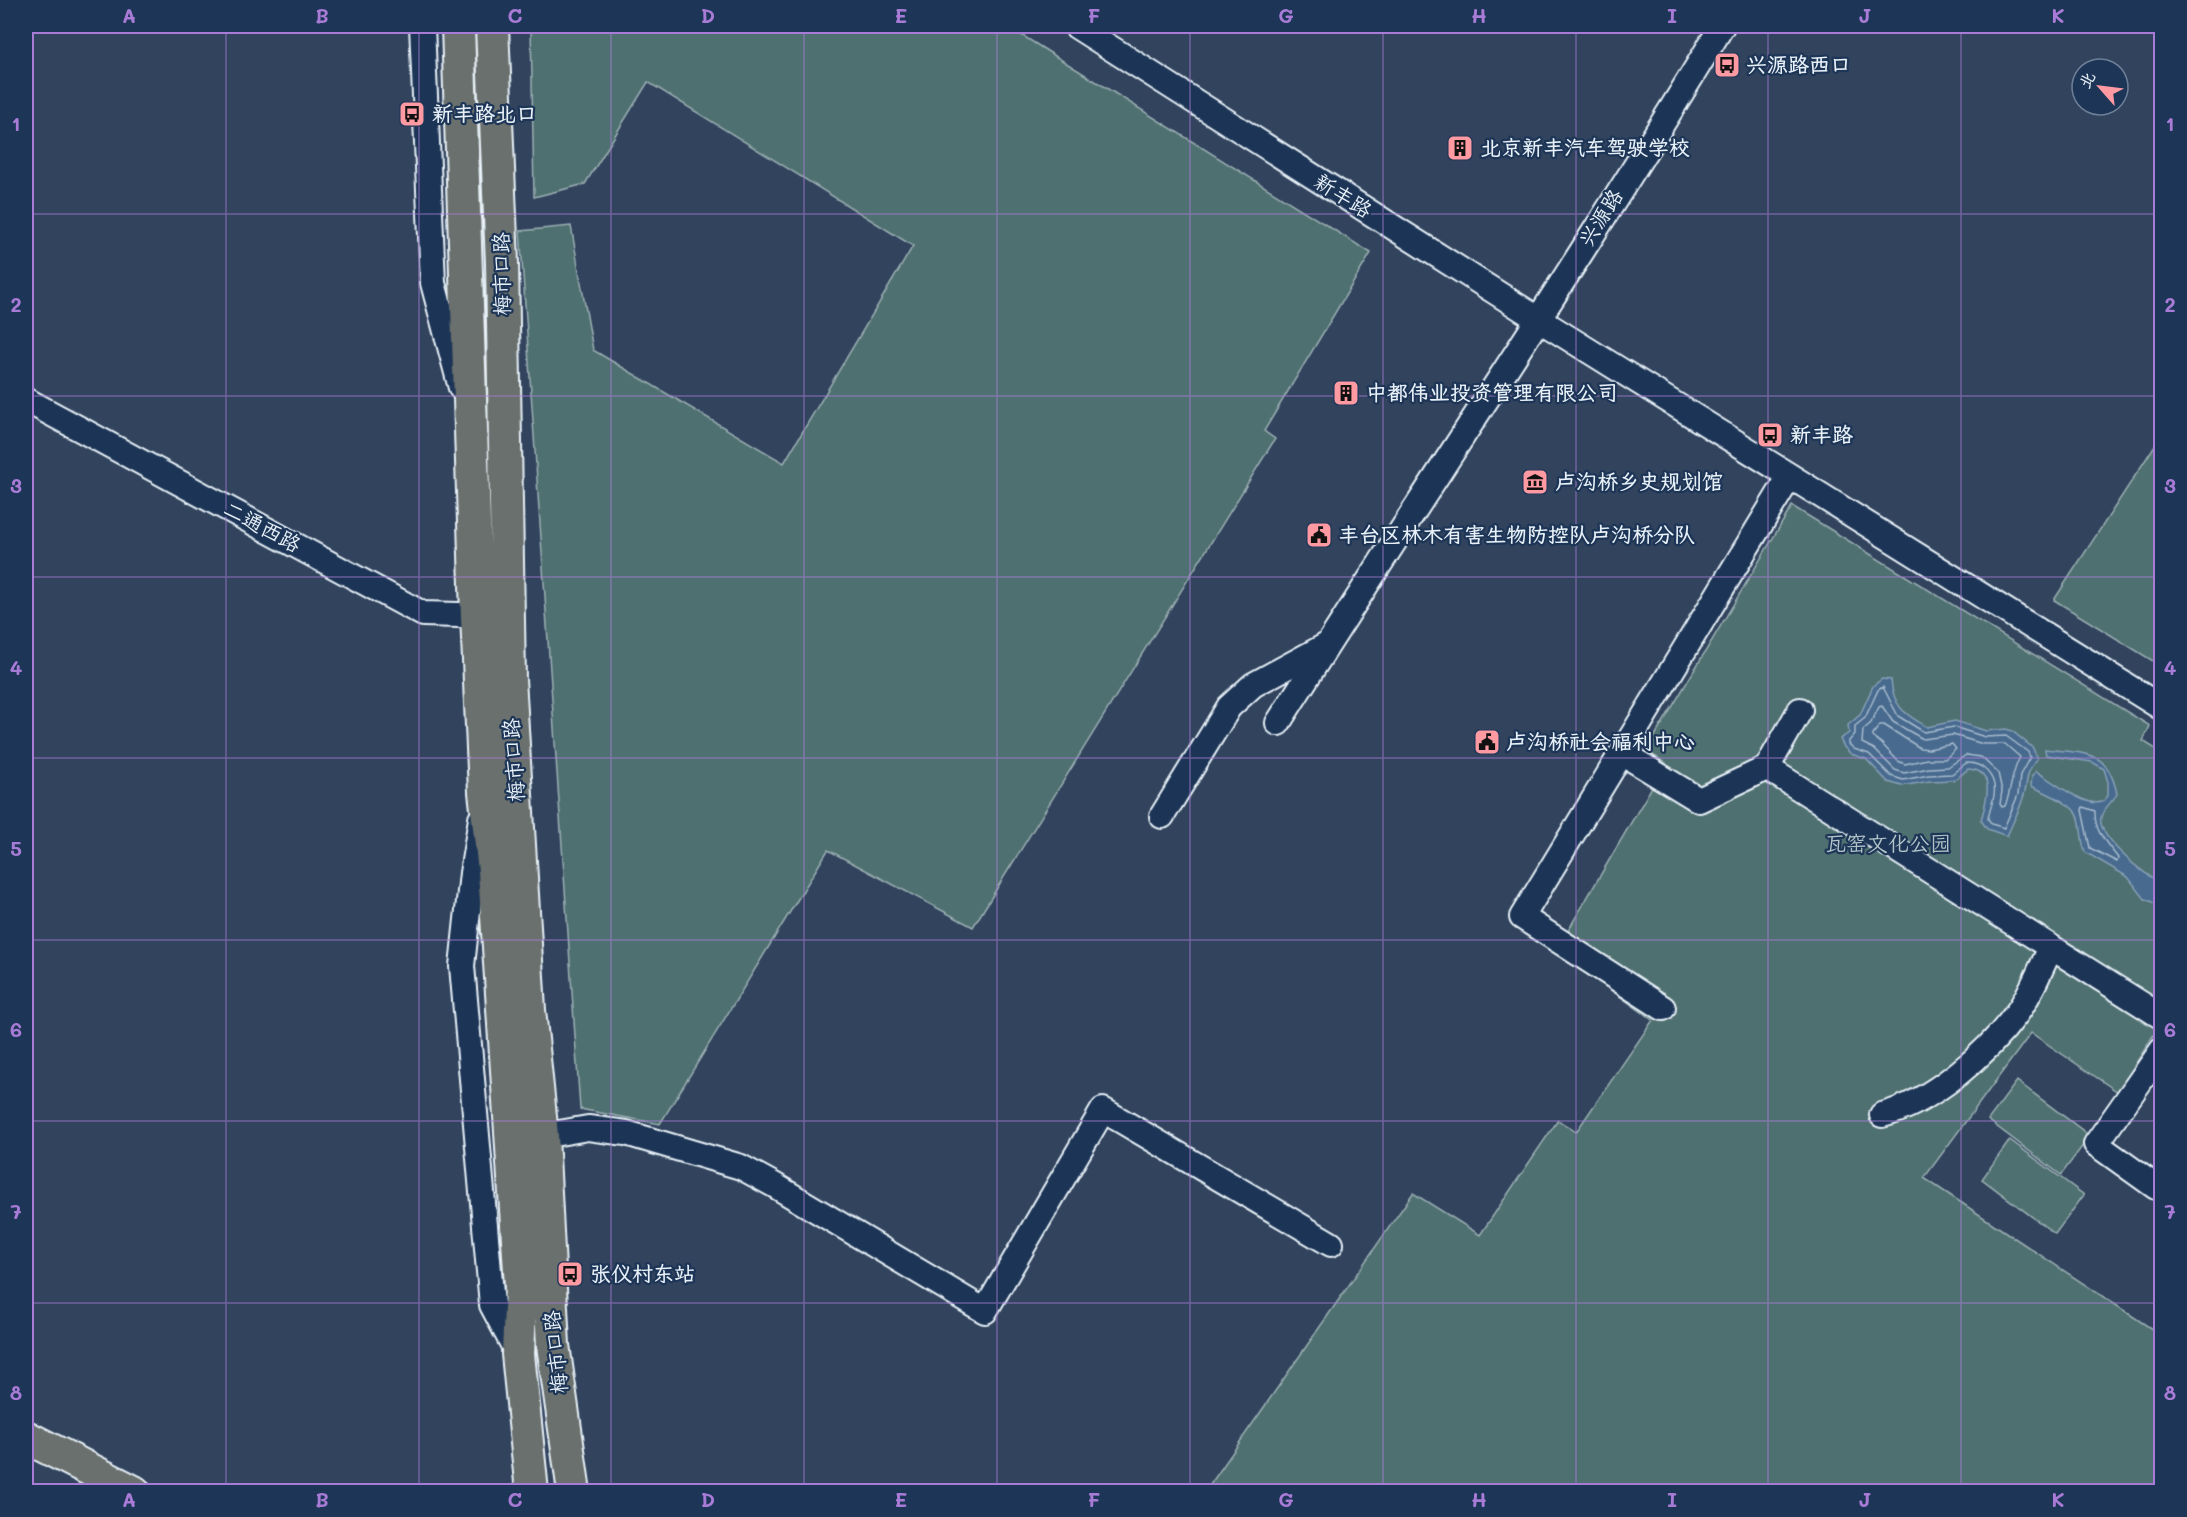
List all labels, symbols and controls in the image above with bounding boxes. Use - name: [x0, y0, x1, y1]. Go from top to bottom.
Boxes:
- text: A: [122, 2, 136, 28]
- text: B: [315, 2, 329, 28]
- text: C: [508, 2, 523, 28]
- text: D: [701, 2, 715, 28]
- text: E: [895, 2, 907, 28]
- text: F: [1088, 2, 1101, 28]
- text: G: [1278, 2, 1294, 28]
- text: H: [1471, 2, 1487, 28]
- text: I: [1667, 2, 1677, 28]
- text: J: [1858, 2, 1872, 28]
- text: K: [2051, 2, 2065, 28]
- bus stop icon: 兴源路西口: [1712, 50, 1742, 80]
- place label: 兴源路西口: [1746, 50, 1851, 77]
- north arrow: [2070, 57, 2130, 117]
- text: 北: [2073, 68, 2099, 92]
- bus stop icon: 新丰路北口: [397, 99, 427, 129]
- place label: 新丰路北口: [432, 99, 537, 126]
- text: 1: [12, 110, 20, 136]
- text: 1: [2166, 110, 2174, 136]
- building icon: 北京新丰汽车驾驶学校: [1445, 133, 1475, 163]
- place label: 北京新丰汽车驾驶学校: [1480, 133, 1690, 160]
- street label: 新丰路: [1310, 167, 1378, 223]
- street label: 兴源路: [1572, 183, 1628, 251]
- street label: 梅市口路: [486, 232, 515, 316]
- text: 2: [10, 291, 22, 317]
- text: 2: [2164, 291, 2176, 317]
- building icon: 中都伟业投资管理有限公司: [1331, 378, 1361, 408]
- place label: 中都伟业投资管理有限公司: [1366, 378, 1618, 405]
- bus stop icon: 新丰路: [1755, 420, 1785, 450]
- place label: 新丰路: [1790, 420, 1853, 447]
- museum icon: 卢沟桥乡史规划馆: [1520, 467, 1550, 497]
- place label: 卢沟桥乡史规划馆: [1555, 467, 1723, 494]
- text: 3: [10, 472, 22, 498]
- text: 3: [2164, 472, 2176, 498]
- street label: 二通西路: [219, 494, 306, 557]
- public building icon: 丰台区林木有害生物防控队卢沟桥分队: [1304, 520, 1334, 550]
- place label: 丰台区林木有害生物防控队卢沟桥分队: [1338, 520, 1695, 547]
- text: 4: [10, 654, 23, 680]
- text: 4: [2164, 654, 2177, 680]
- street label: 梅市口路: [496, 717, 529, 803]
- public building icon: 卢沟桥社会福利中心: [1472, 727, 1502, 757]
- place label: 卢沟桥社会福利中心: [1506, 727, 1695, 754]
- park label: 瓦窑文化公园: [1825, 829, 1951, 856]
- text: 5: [10, 835, 22, 861]
- text: 5: [2164, 835, 2176, 861]
- text: 6: [10, 1016, 22, 1042]
- text: 6: [2164, 1016, 2176, 1042]
- text: 7: [10, 1198, 22, 1224]
- text: 7: [2164, 1198, 2176, 1224]
- bus stop icon: 张仪村东站: [555, 1259, 585, 1289]
- place label: 张仪村东站: [590, 1259, 695, 1286]
- street label: 梅市口路: [537, 1309, 572, 1395]
- text: 8: [10, 1379, 22, 1405]
- text: 8: [2164, 1379, 2176, 1405]
- text: A: [122, 1486, 136, 1512]
- text: B: [315, 1486, 329, 1512]
- text: C: [508, 1486, 523, 1512]
- text: D: [701, 1486, 715, 1512]
- text: E: [895, 1486, 907, 1512]
- text: F: [1088, 1486, 1101, 1512]
- text: G: [1278, 1486, 1294, 1512]
- text: H: [1471, 1486, 1487, 1512]
- text: I: [1667, 1486, 1677, 1512]
- text: J: [1858, 1486, 1872, 1512]
- text: K: [2051, 1486, 2065, 1512]

